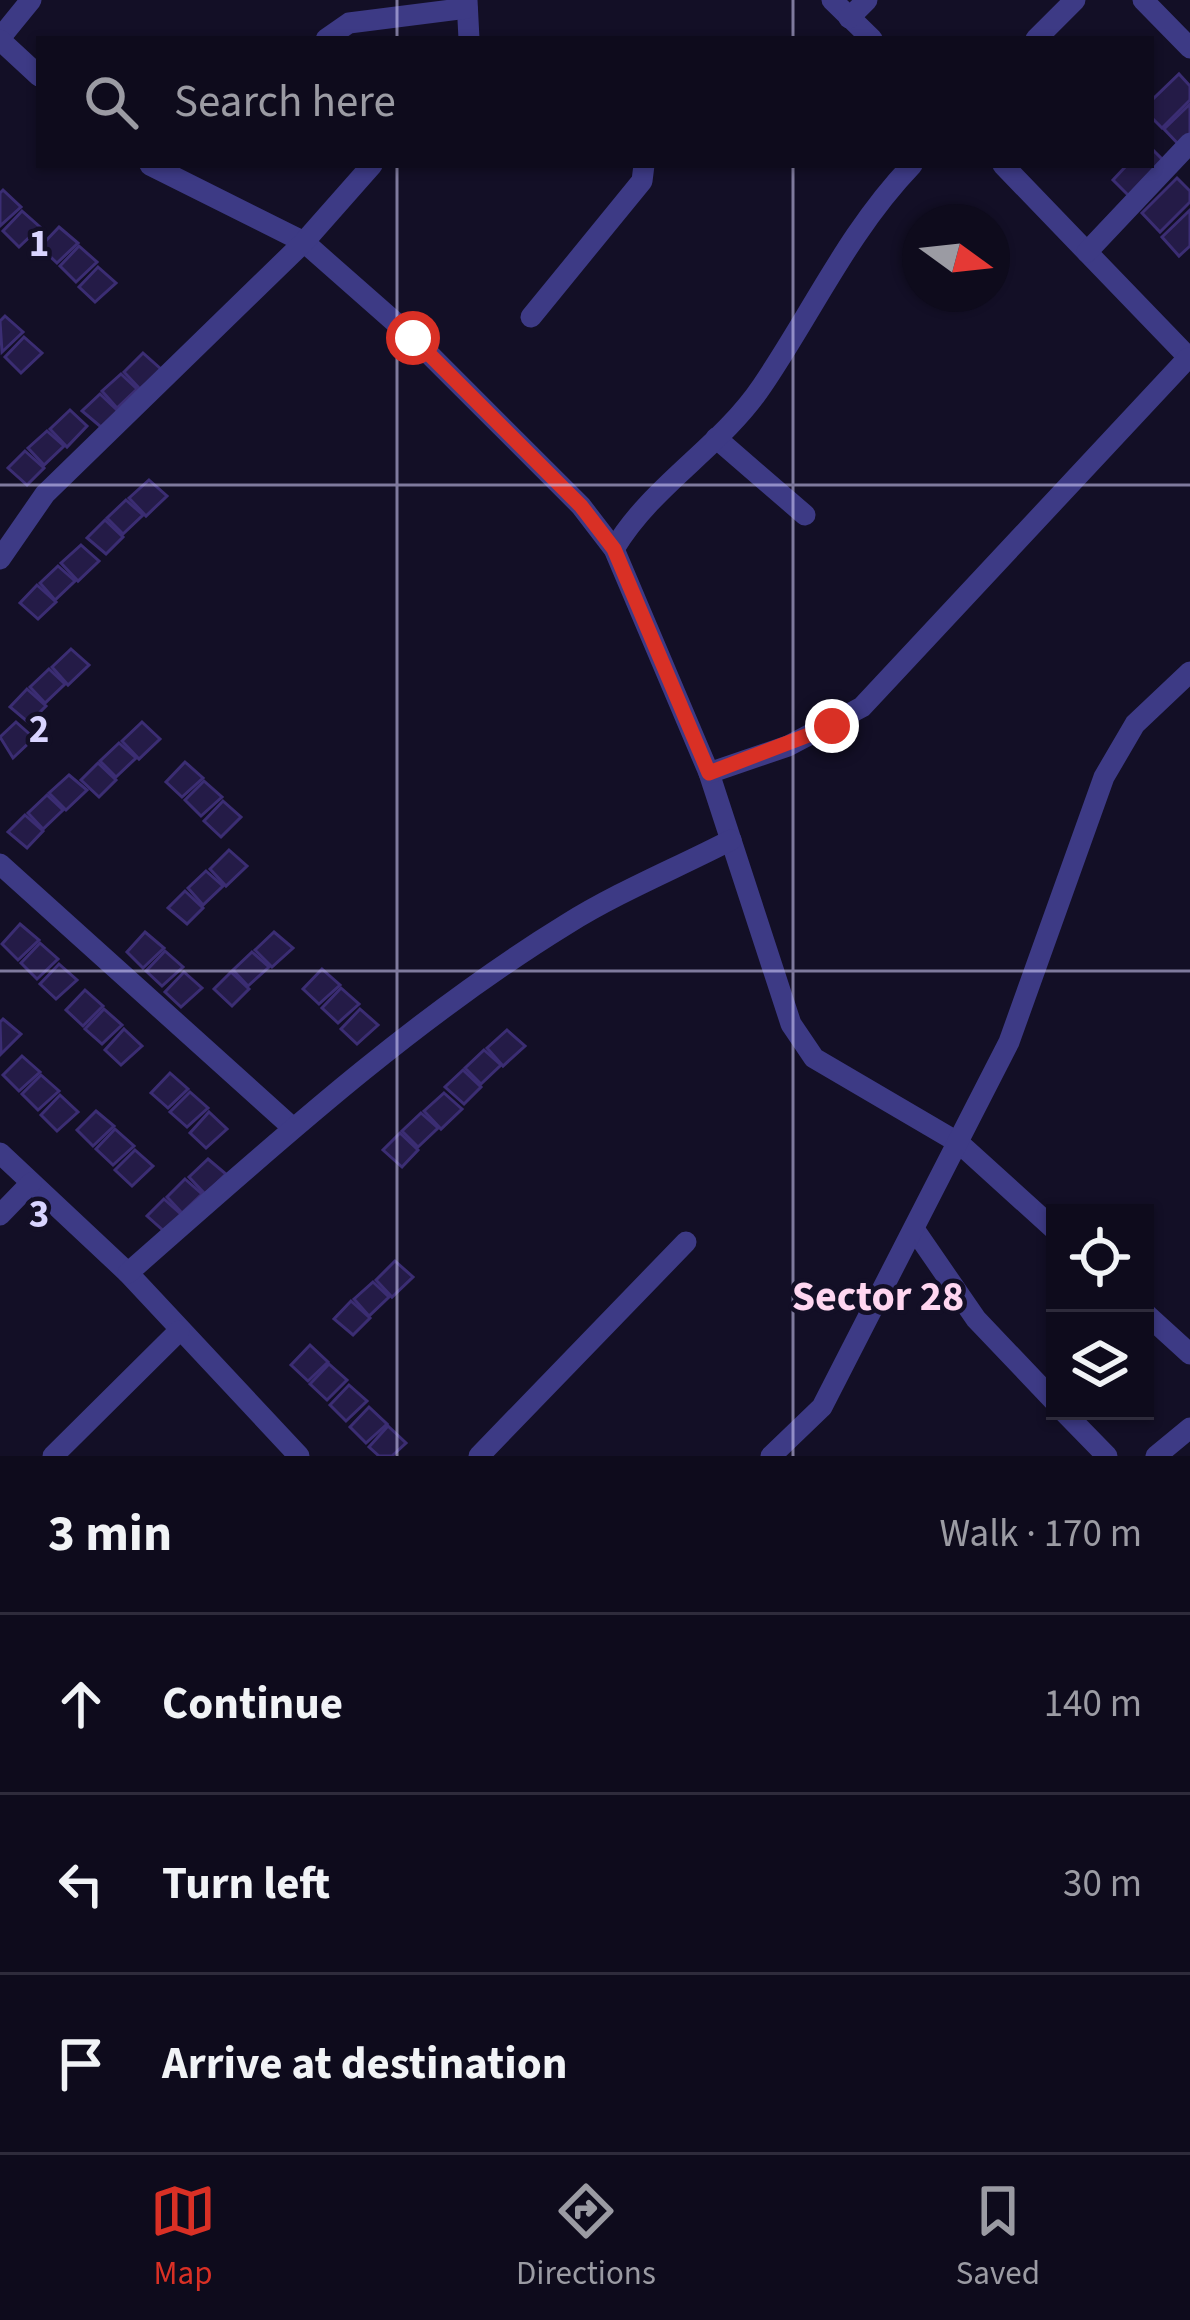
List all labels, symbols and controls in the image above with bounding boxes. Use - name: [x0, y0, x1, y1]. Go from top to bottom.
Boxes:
- search box: [36, 36, 1154, 168]
- icon: search: [78, 69, 144, 135]
- text: Search here: [174, 70, 396, 134]
- north arrow: [902, 204, 1010, 312]
- text: 1: [29, 216, 49, 272]
- route start: [386, 311, 440, 365]
- route end: [805, 699, 859, 753]
- text: 2: [29, 702, 49, 758]
- text: 3: [29, 1187, 49, 1243]
- map controls: [1046, 1204, 1154, 1420]
- button: locate: [1046, 1204, 1154, 1312]
- district label: Sector 28: [792, 1267, 964, 1327]
- button: layers: [1046, 1312, 1154, 1420]
- text: 3 min: [48, 1498, 172, 1570]
- text: Walk · 170 m: [939, 1506, 1142, 1562]
- icon: ahead: [48, 1671, 114, 1737]
- text: Continue: [162, 1672, 343, 1736]
- text: 140 m: [1044, 1676, 1142, 1732]
- icon: left: [48, 1851, 114, 1917]
- text: Turn left: [162, 1852, 330, 1916]
- text: 30 m: [1063, 1856, 1142, 1912]
- icon: arrive: [48, 2031, 114, 2097]
- text: Arrive at destination: [162, 2032, 567, 2096]
- tab: Map: [150, 2178, 216, 2297]
- tab: Directions: [516, 2178, 656, 2297]
- tab: Saved: [956, 2178, 1040, 2297]

